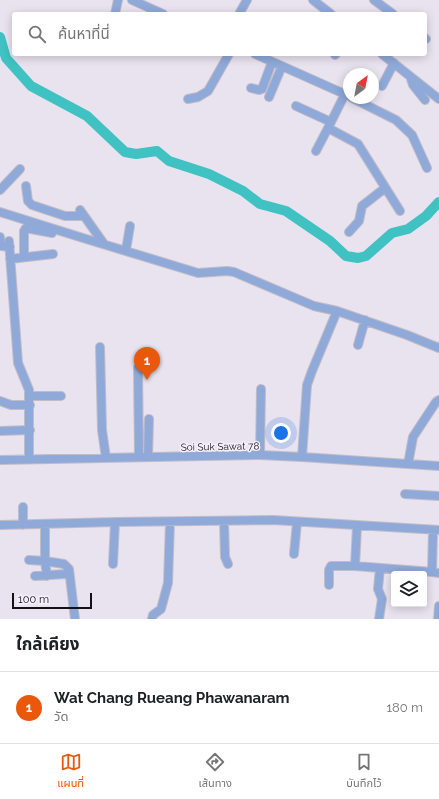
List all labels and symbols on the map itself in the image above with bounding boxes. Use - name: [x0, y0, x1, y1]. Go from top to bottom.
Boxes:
- north arrow: [343, 68, 379, 104]
- pin: 1: [134, 347, 160, 380]
- your location: [271, 423, 291, 443]
- street label: Soi Suk Sawat 78: [181, 440, 259, 453]
- scale bar: [12, 591, 92, 610]

